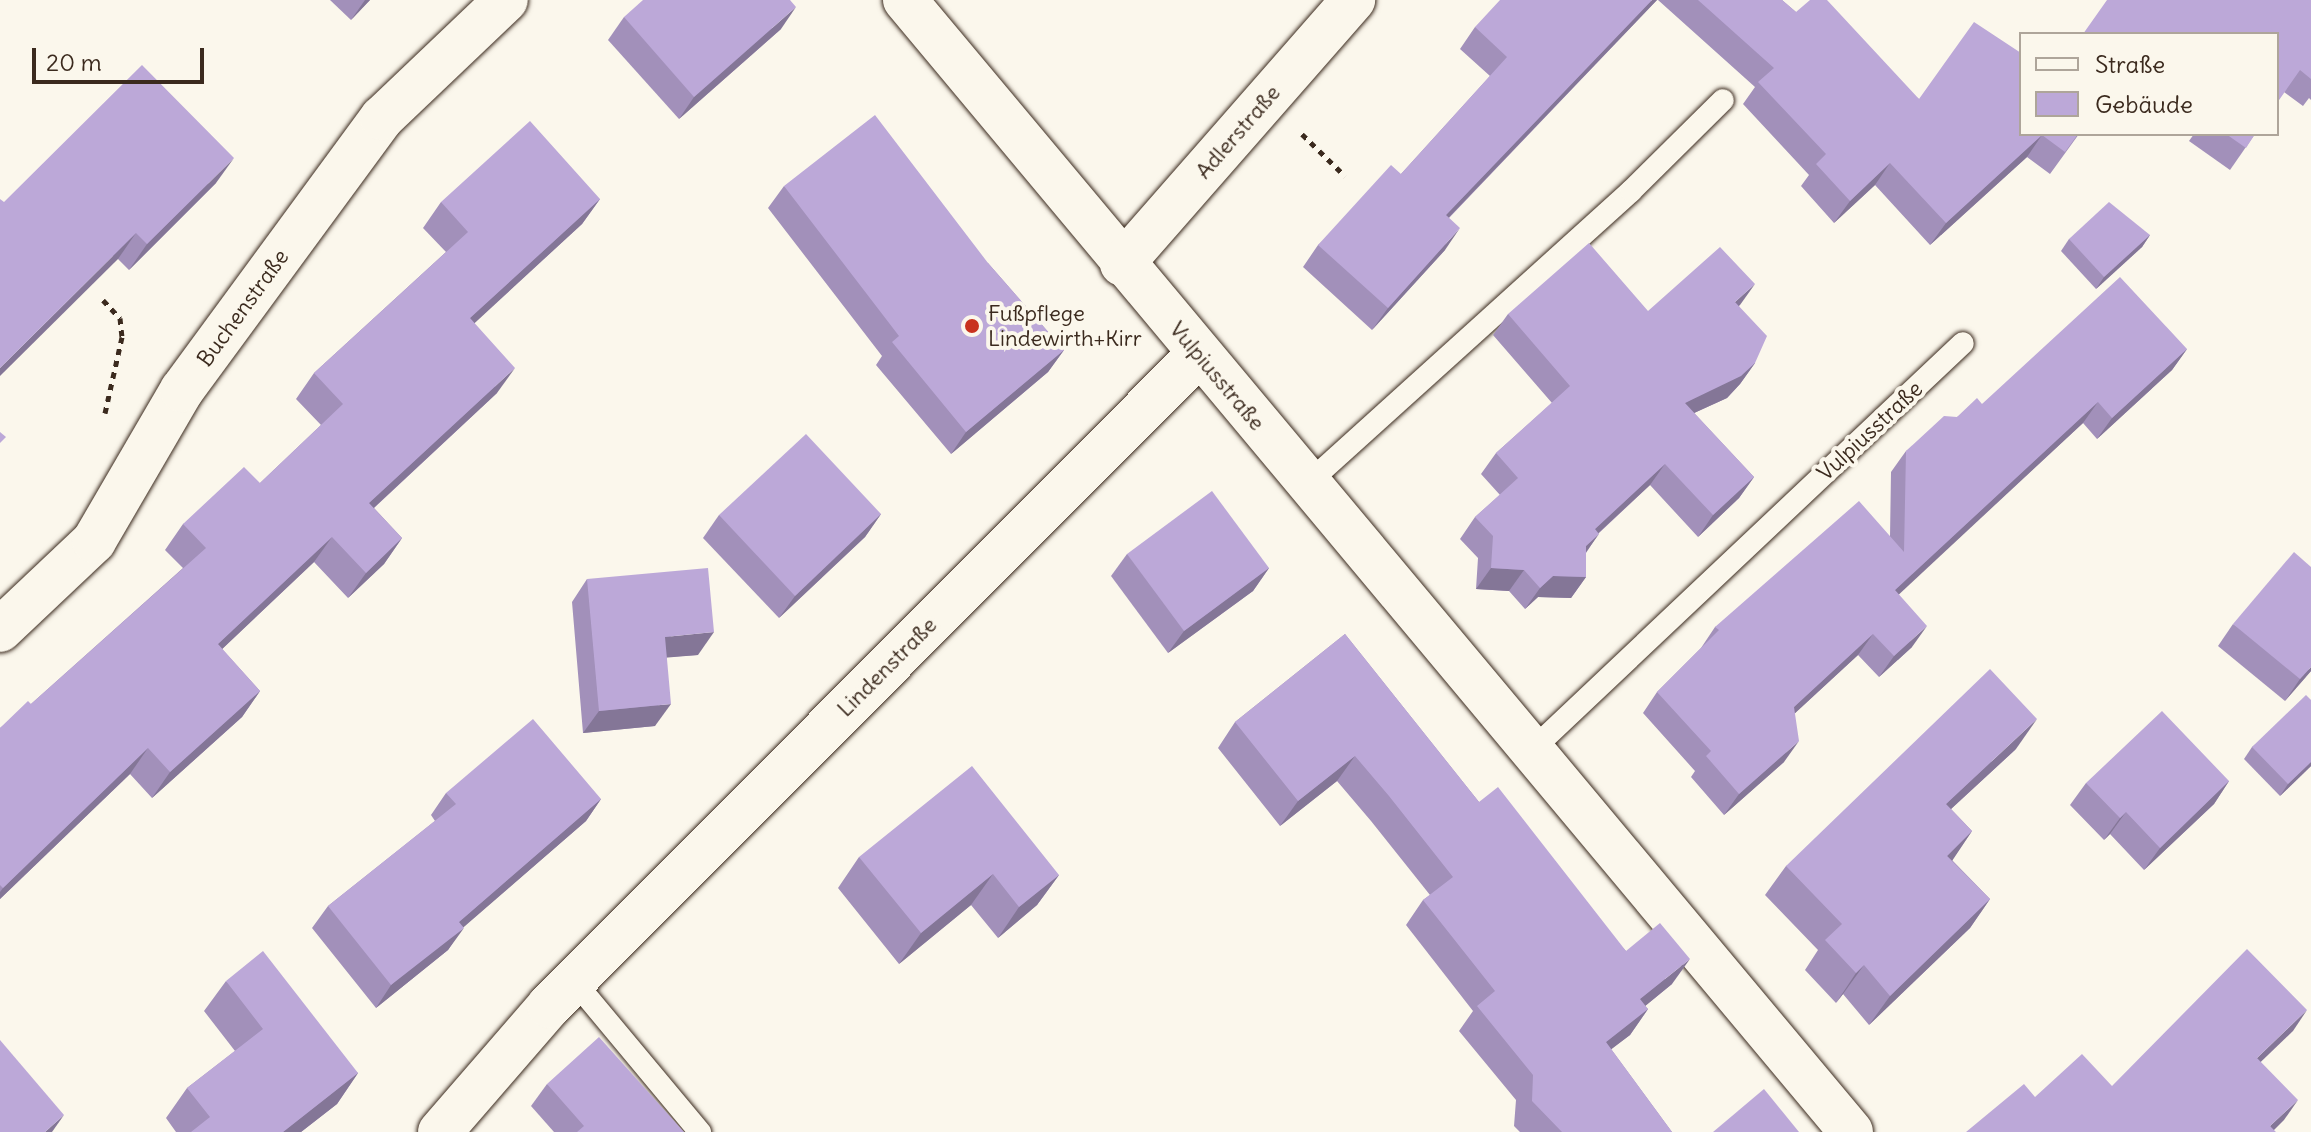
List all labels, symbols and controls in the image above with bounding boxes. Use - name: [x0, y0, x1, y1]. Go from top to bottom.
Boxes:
- scale bar: [36, 32, 208, 82]
- legend: [2019, 32, 2279, 136]
- text: 20 m: [46, 47, 102, 77]
- text: Straße: [2095, 49, 2165, 79]
- street label: Adlerstraße: [1190, 80, 1286, 184]
- text: Gebäude: [2095, 89, 2193, 119]
- street label: Buchenstraße: [192, 244, 294, 372]
- place label: Fußpflege Lindewirth+Kirr: [988, 300, 1142, 352]
- street label: Vulpiusstraße: [1164, 316, 1270, 436]
- marker: Fußpflege Lindewirth+Kirr: [963, 317, 981, 335]
- street label: Vulpiusstraße: [1812, 376, 1928, 486]
- street label: Lindenstraße: [832, 612, 942, 722]

